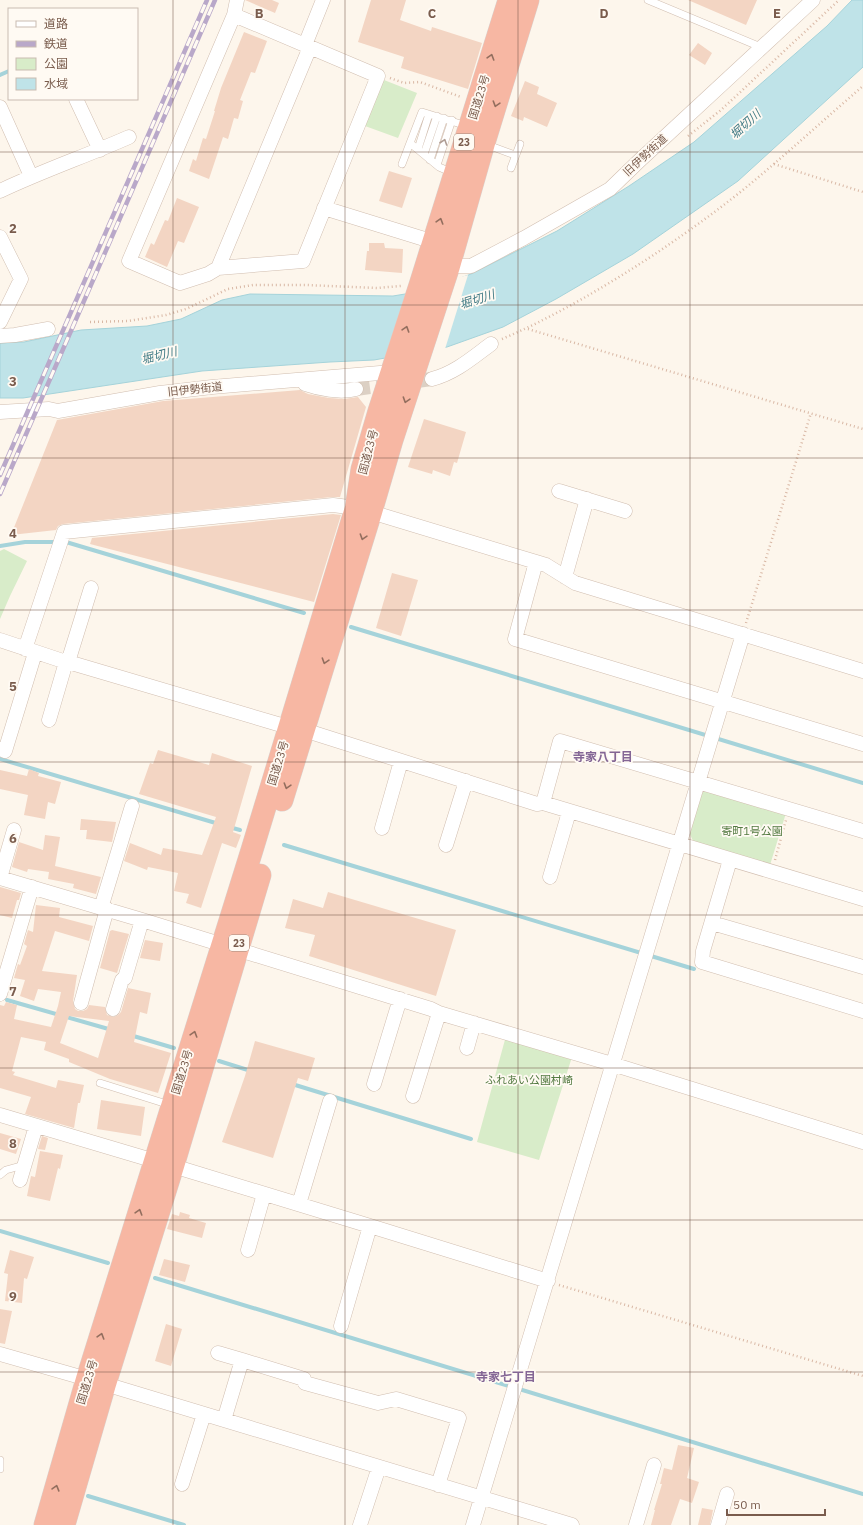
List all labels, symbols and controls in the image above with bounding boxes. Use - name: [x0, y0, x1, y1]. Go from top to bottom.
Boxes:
- text: B: [255, 5, 264, 22]
- text: C: [428, 5, 437, 22]
- text: D: [599, 5, 609, 22]
- text: E: [773, 5, 781, 22]
- legend: [8, 8, 138, 100]
- text: 道路: [44, 16, 68, 31]
- text: 鉄道: [44, 36, 68, 51]
- one-way arrow: [486, 54, 495, 61]
- text: 公園: [44, 56, 68, 71]
- street label: 国道23号: [466, 73, 492, 121]
- text: 水域: [44, 76, 68, 91]
- one-way arrow: [492, 100, 501, 107]
- water label: 堀切川: [727, 105, 765, 142]
- street label: 旧伊勢街道: [620, 131, 670, 179]
- road number: 23: [454, 134, 474, 150]
- one-way arrow: [439, 139, 448, 146]
- one-way arrow: [435, 218, 444, 225]
- text: 2: [9, 220, 17, 237]
- water label: 堀切川: [458, 286, 498, 312]
- one-way arrow: [401, 326, 410, 333]
- water label: 堀切川: [140, 343, 180, 367]
- text: 3: [9, 373, 17, 390]
- street label: 旧伊勢街道: [167, 379, 223, 399]
- one-way arrow: [402, 396, 411, 403]
- street label: 国道23号: [355, 428, 381, 476]
- text: 4: [9, 525, 17, 542]
- one-way arrow: [360, 533, 368, 540]
- one-way arrow: [321, 658, 330, 665]
- text: 5: [9, 678, 17, 695]
- street label: 国道23号: [265, 739, 291, 787]
- district label: 寺家八丁目: [573, 749, 633, 764]
- one-way arrow: [283, 782, 292, 789]
- park label: 寄町1号公園: [721, 824, 783, 838]
- text: 6: [9, 830, 17, 847]
- road number: 23: [229, 935, 249, 951]
- text: 7: [9, 983, 17, 1000]
- one-way arrow: [189, 1031, 198, 1038]
- street label: 国道23号: [169, 1048, 195, 1096]
- park label: ふれあい公園村崎: [485, 1073, 573, 1087]
- text: 8: [9, 1135, 17, 1152]
- one-way arrow: [134, 1209, 143, 1216]
- text: 9: [9, 1288, 17, 1305]
- one-way arrow: [96, 1333, 105, 1340]
- street label: 国道23号: [74, 1358, 100, 1406]
- district label: 寺家七丁目: [476, 1369, 536, 1384]
- one-way arrow: [51, 1484, 60, 1491]
- scale bar: [727, 1491, 825, 1517]
- text: 50 m: [733, 1497, 761, 1512]

